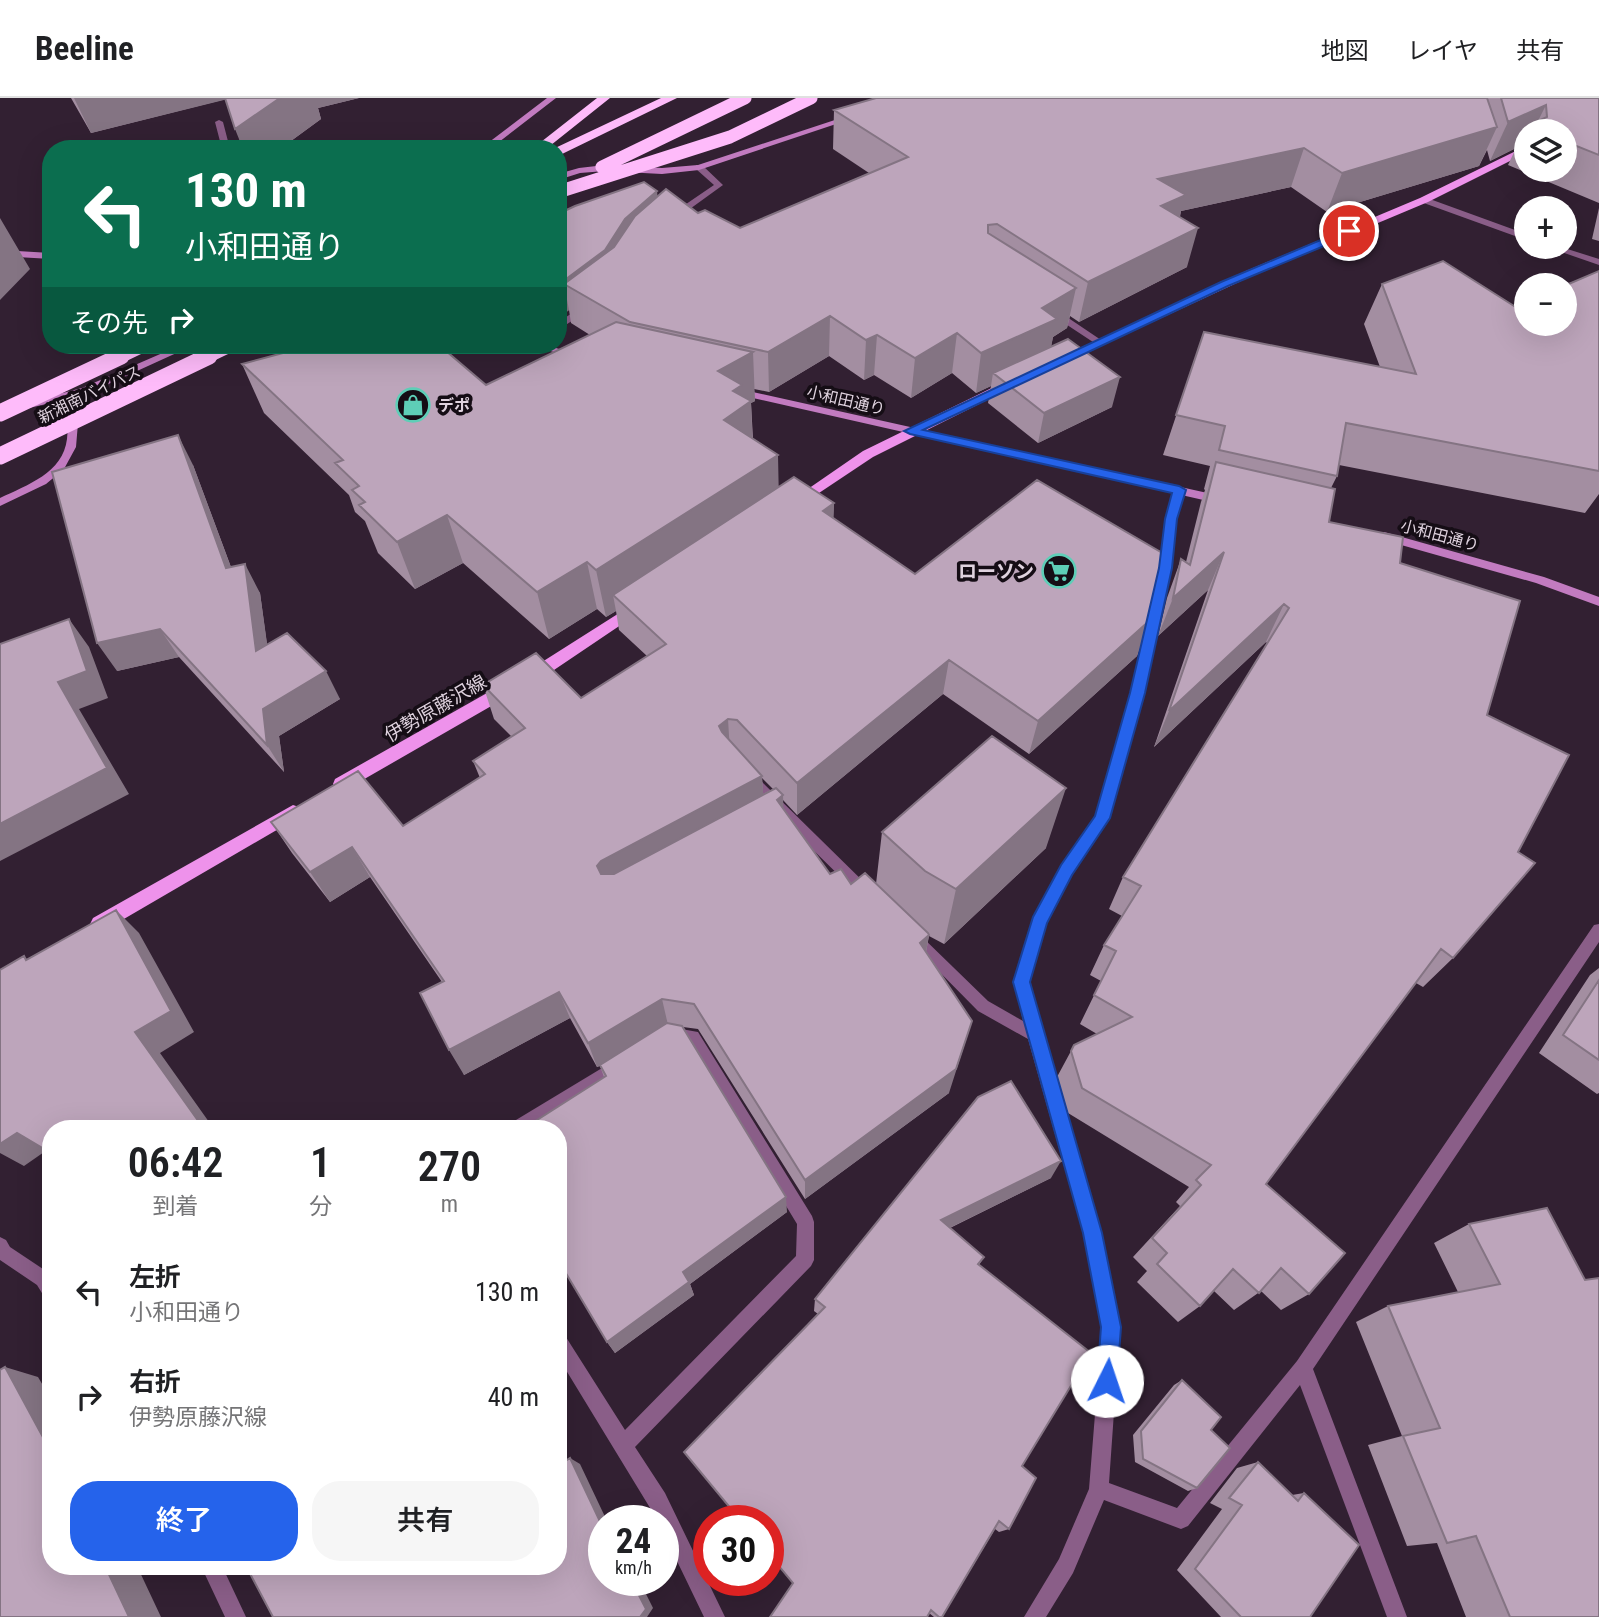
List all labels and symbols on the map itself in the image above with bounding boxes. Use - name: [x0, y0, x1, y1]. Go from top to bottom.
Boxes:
- pin: [1319, 201, 1379, 261]
- street label: 新湘南バイパス: [35, 361, 144, 427]
- street label: 小和田通り: [805, 382, 887, 419]
- shop icon: デポ: [394, 386, 432, 424]
- place label: デポ: [438, 396, 470, 415]
- street label: 小和田通り: [1399, 516, 1481, 555]
- supermarket icon: ローソン: [1040, 552, 1078, 590]
- place label: ローソン: [958, 560, 1034, 583]
- street label: 伊勢原藤沢線: [380, 670, 490, 747]
- position arrow: [1070, 1344, 1144, 1418]
- speed limit sign: 30: [693, 1505, 784, 1596]

